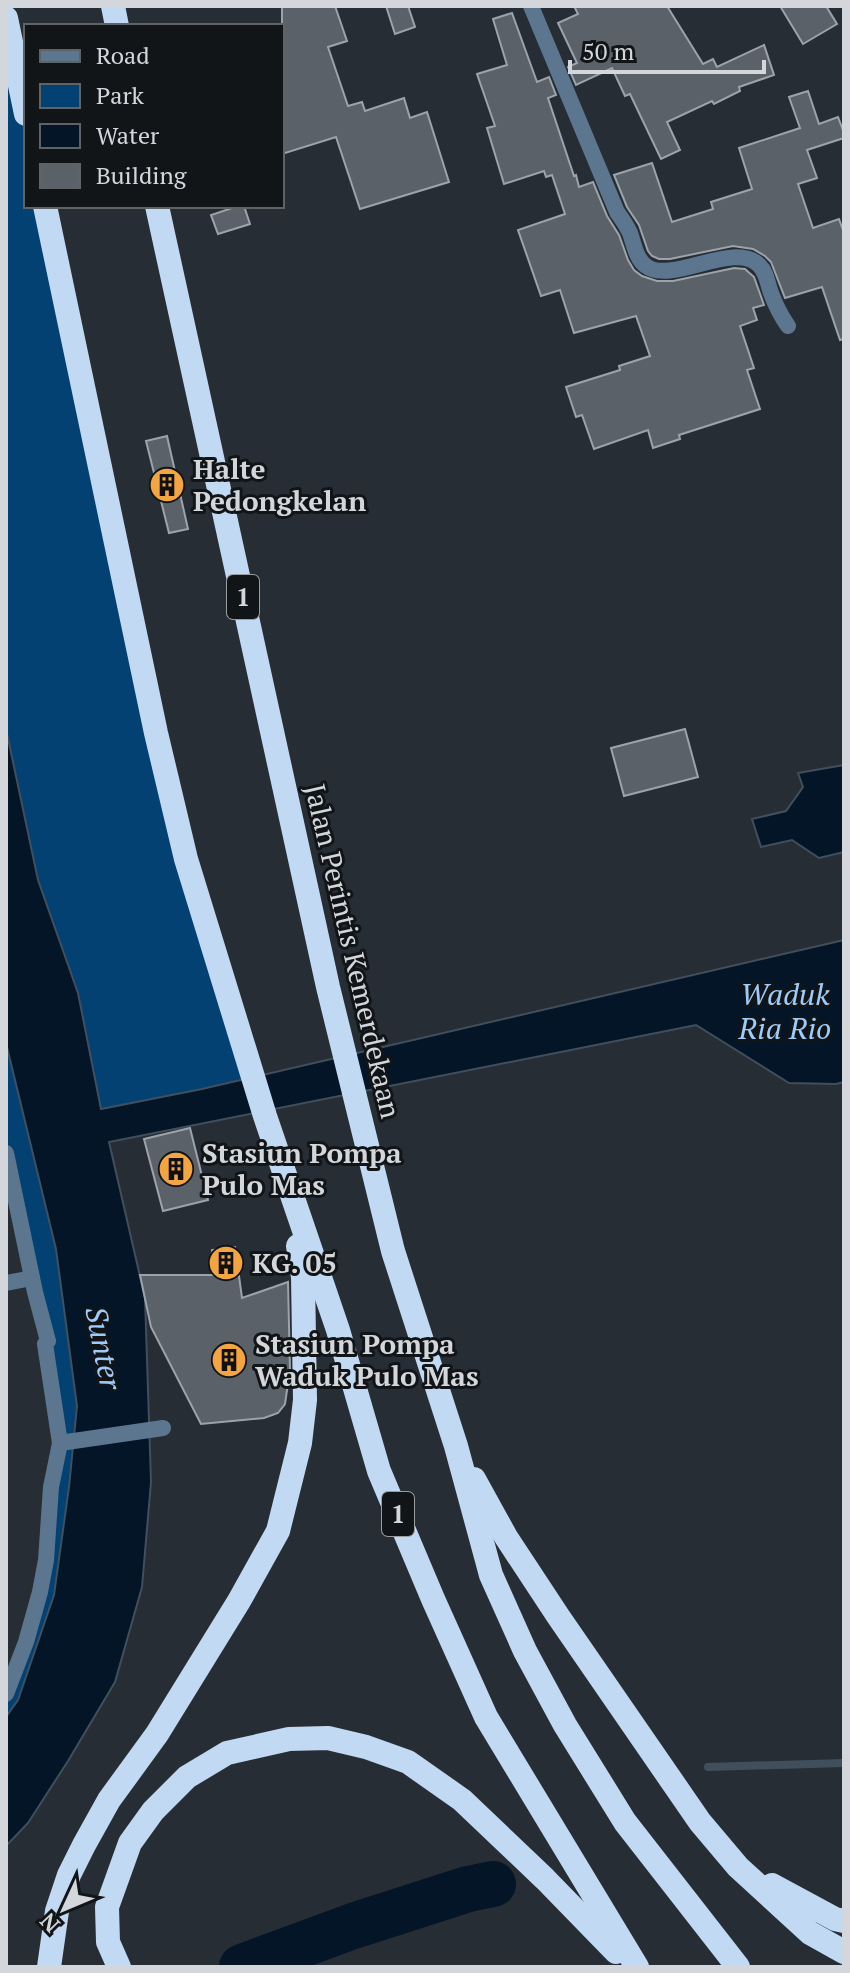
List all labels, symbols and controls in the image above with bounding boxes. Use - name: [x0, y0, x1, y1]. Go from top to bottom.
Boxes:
- legend: [24, 24, 284, 208]
- scale bar: [570, 24, 764, 74]
- text: 50 m: [582, 35, 634, 67]
- text: Road: [96, 39, 150, 71]
- text: Park: [96, 79, 145, 111]
- text: Water: [96, 119, 160, 151]
- text: Building: [96, 159, 187, 191]
- place label: Halte Pedongkelan: [193, 450, 366, 519]
- building icon: Halte Pedongkelan: [148, 466, 186, 504]
- road number: 1: [227, 575, 259, 619]
- street label: Jalan Perintis Kemerdekaan: [297, 780, 410, 1122]
- water label: Waduk Ria Rio: [738, 974, 831, 1048]
- place label: Stasiun Pompa Pulo Mas: [202, 1134, 402, 1203]
- building icon: Stasiun Pompa Pulo Mas: [157, 1150, 195, 1188]
- building icon: KG. 05: [207, 1244, 245, 1282]
- place label: KG. 05: [252, 1244, 337, 1281]
- water label: Sunter: [76, 1303, 132, 1394]
- place label: Stasiun Pompa Waduk Pulo Mas: [255, 1325, 479, 1394]
- building icon: Stasiun Pompa Waduk Pulo Mas: [210, 1341, 248, 1379]
- road number: 1: [382, 1492, 414, 1536]
- north arrow: [24, 1869, 104, 1949]
- text: N: [33, 1907, 65, 1939]

